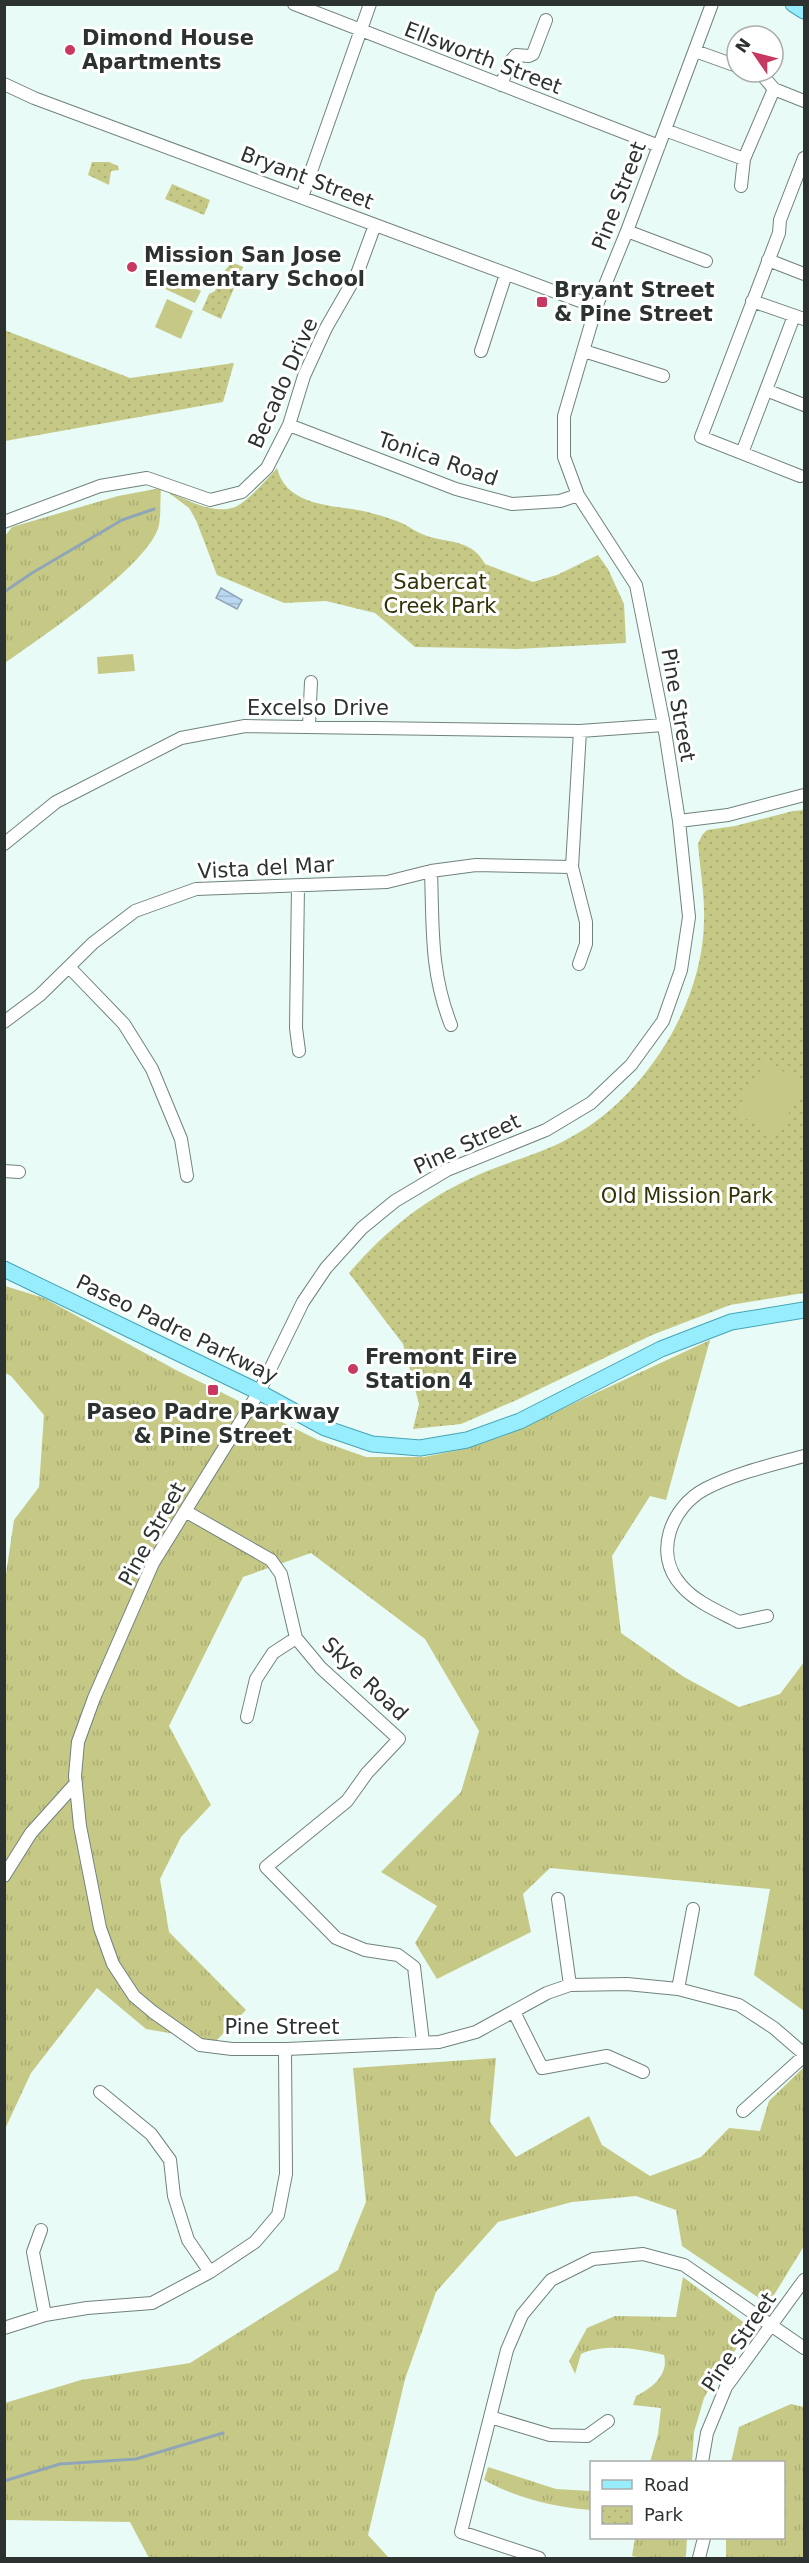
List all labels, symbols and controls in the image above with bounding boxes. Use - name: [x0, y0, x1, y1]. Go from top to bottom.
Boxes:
- street label: Ellsworth Street: [401, 17, 565, 99]
- north arrow: [725, 24, 785, 84]
- place label: Dimond House Apartments: [82, 26, 254, 74]
- text: N: [732, 35, 755, 57]
- marker: Dimond House Apartments: [63, 43, 77, 57]
- street label: Pine Street: [587, 138, 651, 254]
- street label: Bryant Street: [237, 142, 377, 214]
- place label: Mission San Jose Elementary School: [144, 243, 365, 291]
- marker: Mission San Jose Elementary School: [125, 260, 139, 274]
- place label: Bryant Street & Pine Street: [554, 278, 715, 326]
- marker: Bryant Street & Pine Street: [535, 295, 549, 309]
- street label: Becado Drive: [243, 314, 323, 452]
- street label: Tonica Road: [374, 427, 501, 491]
- park label: Sabercat Creek Park: [384, 570, 497, 618]
- street label: Pine Street: [656, 646, 700, 764]
- street label: Excelso Drive: [247, 696, 389, 720]
- street label: Vista del Mar: [197, 852, 335, 884]
- street label: Pine Street: [410, 1109, 524, 1179]
- park label: Old Mission Park: [601, 1184, 774, 1208]
- street label: Paseo Padre Parkway: [72, 1270, 282, 1388]
- place label: Fremont Fire Station 4: [365, 1345, 517, 1393]
- marker: Fremont Fire Station 4: [346, 1362, 360, 1376]
- marker: Paseo Padre Parkway & Pine Street: [206, 1383, 220, 1397]
- place label: Paseo Padre Parkway & Pine Street: [86, 1400, 340, 1448]
- street label: Pine Street: [114, 1478, 190, 1590]
- street label: Skye Road: [317, 1632, 413, 1726]
- street label: Pine Street: [225, 2015, 339, 2039]
- street label: Pine Street: [697, 2288, 781, 2396]
- legend: [590, 2461, 785, 2539]
- text: Road: [644, 2474, 689, 2495]
- text: Park: [644, 2504, 683, 2525]

